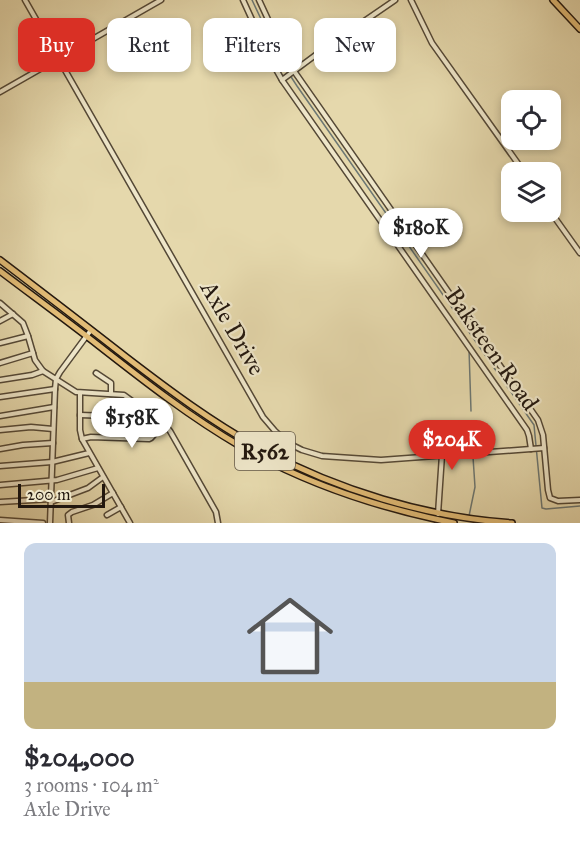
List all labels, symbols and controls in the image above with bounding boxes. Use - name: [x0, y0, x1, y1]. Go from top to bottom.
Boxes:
- chip: Buy: [18, 18, 95, 72]
- chip: Rent: [107, 18, 191, 72]
- chip: Filters: [203, 18, 302, 72]
- chip: New: [314, 18, 396, 72]
- map controls: [501, 90, 561, 222]
- button: locate: [501, 90, 561, 150]
- button: layers: [501, 162, 561, 222]
- pin: $180K: [379, 208, 463, 259]
- text: $180K: [393, 215, 449, 239]
- street label: Axle Drive: [194, 275, 272, 380]
- street label: Baksteen Road: [439, 282, 545, 416]
- pin: $158K: [90, 398, 174, 449]
- text: $158K: [105, 405, 159, 429]
- pin: $204K: [410, 420, 494, 471]
- text: $204K: [423, 427, 481, 451]
- road number: R562: [235, 432, 295, 470]
- scale bar: [18, 481, 105, 508]
- text: 200 m: [27, 485, 70, 504]
- icon: home: [236, 582, 344, 690]
- text: $204,000: [24, 741, 135, 773]
- text: 3 rooms · 104 m²: [24, 773, 159, 797]
- text: Axle Drive: [24, 797, 111, 821]

